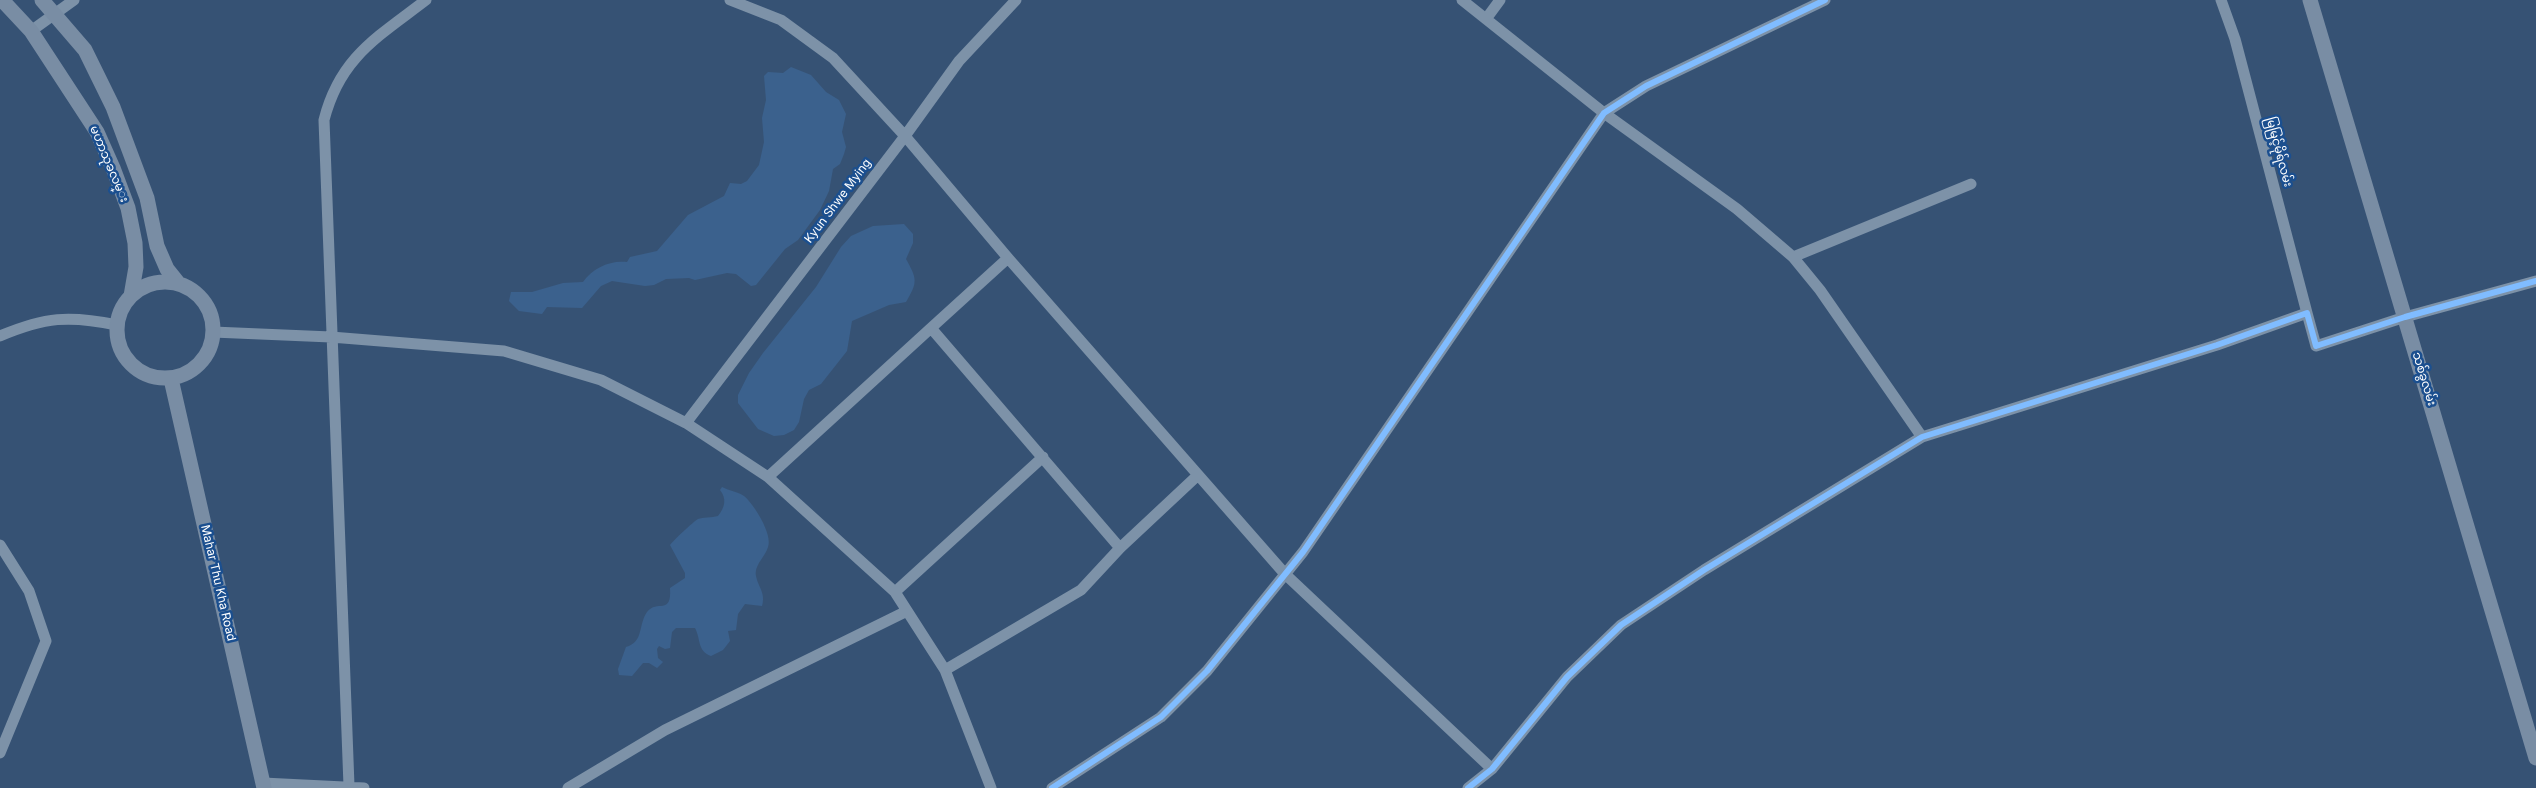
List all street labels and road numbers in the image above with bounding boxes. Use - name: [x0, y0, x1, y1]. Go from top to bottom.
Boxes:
- street label: မြမြင့်မိုရ်လမ်း: [2263, 116, 2295, 188]
- street label: မဟာသုခလမ္း: [86, 124, 132, 204]
- street label: Kyun Shwe Mying: [802, 156, 874, 246]
- street label: သစ်ခွလမ်း: [2409, 350, 2439, 408]
- street label: Mahar Thu Kha Road: [198, 523, 238, 643]

